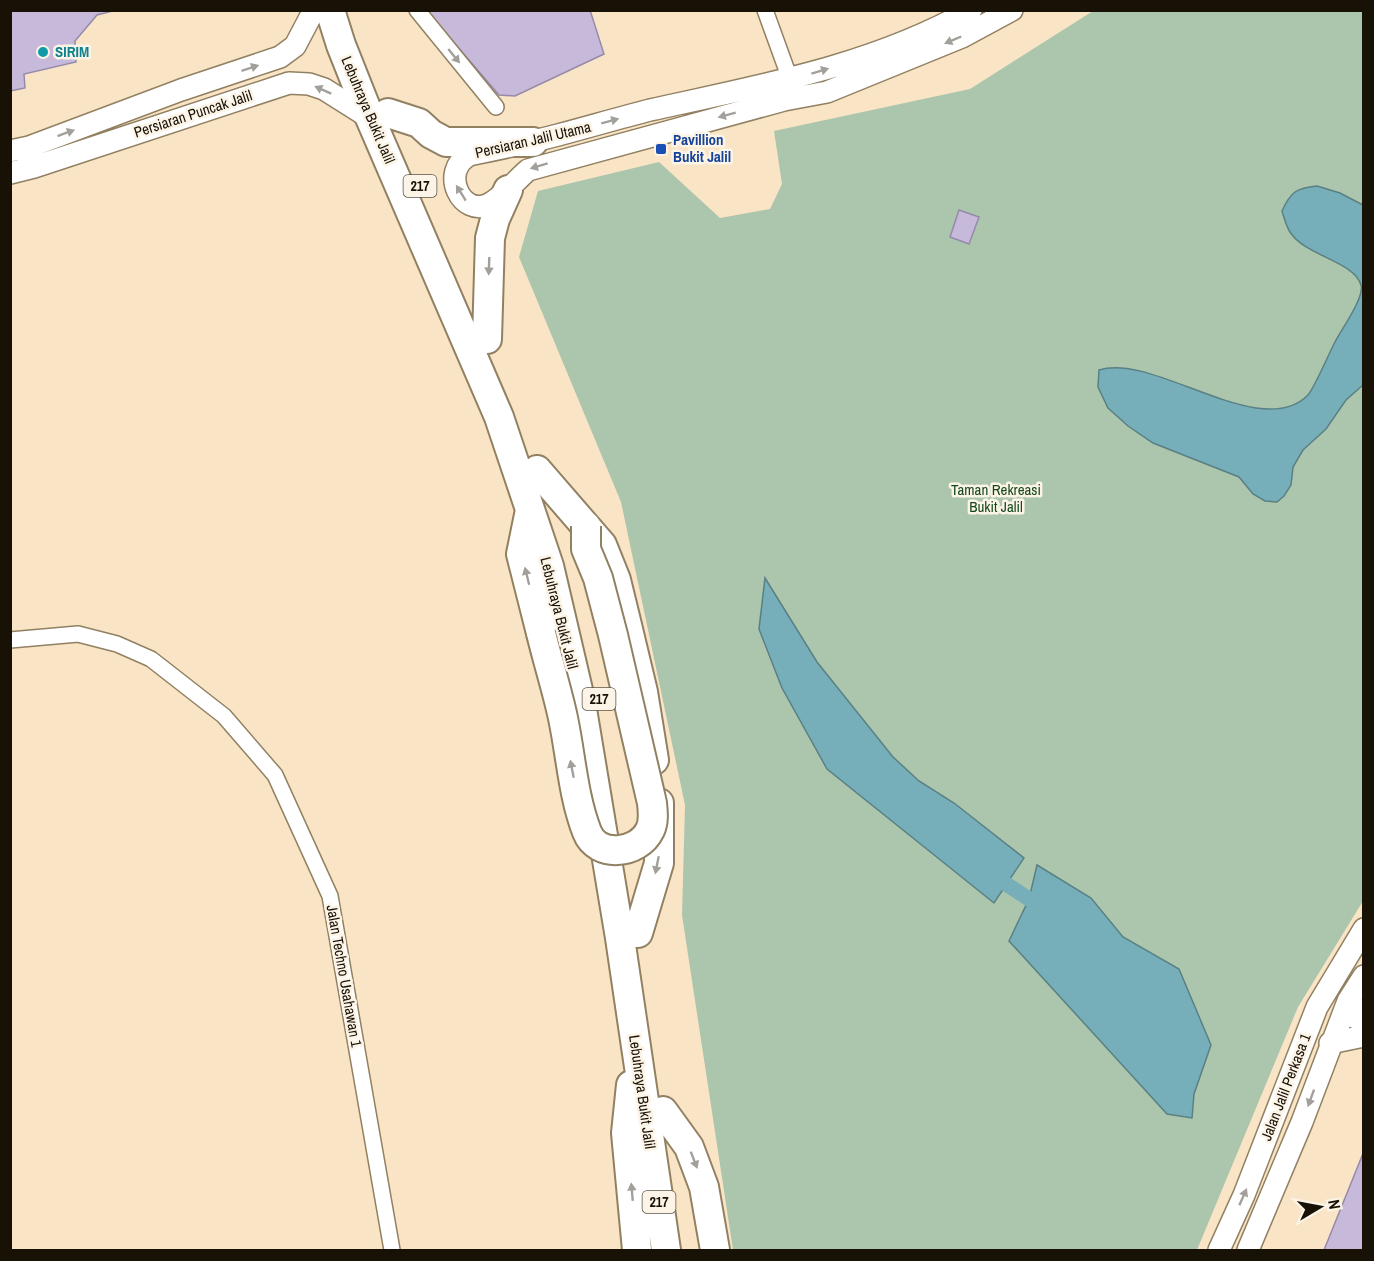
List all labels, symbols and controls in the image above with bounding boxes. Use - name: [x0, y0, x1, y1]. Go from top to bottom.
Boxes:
- one-way arrow: [945, 36, 962, 45]
- place label: SIRIM: [55, 41, 89, 62]
- marker: SIRIM: [36, 45, 50, 59]
- one-way arrow: [447, 48, 460, 63]
- street label: Lebuhraya Bukit Jalil: [336, 53, 401, 167]
- one-way arrow: [241, 62, 259, 72]
- one-way arrow: [811, 66, 829, 75]
- one-way arrow: [314, 84, 332, 94]
- street label: Persiaran Puncak Jalil: [131, 85, 255, 143]
- one-way arrow: [718, 111, 736, 120]
- street label: Persiaran Jalil Utama: [473, 116, 593, 163]
- one-way arrow: [601, 116, 619, 125]
- one-way arrow: [57, 127, 75, 137]
- place label: Pavillion Bukit Jalil: [673, 129, 731, 167]
- marker: Pavillion Bukit Jalil: [654, 142, 668, 156]
- one-way arrow: [530, 162, 548, 171]
- road number: 217: [404, 175, 436, 197]
- one-way arrow: [455, 185, 466, 201]
- one-way arrow: [485, 256, 494, 275]
- park label: Taman Rekreasi Bukit Jalil: [951, 479, 1041, 517]
- street label: Lebuhraya Bukit Jalil: [535, 555, 584, 671]
- one-way arrow: [521, 567, 531, 586]
- road number: 217: [582, 688, 616, 710]
- one-way arrow: [567, 759, 576, 778]
- one-way arrow: [652, 856, 661, 875]
- street label: Jalan Techno Usahawan 1: [322, 903, 367, 1049]
- street label: Jalan Jalil Perkasa 1: [1255, 1030, 1316, 1144]
- street label: Lebuhraya Bukit Jalil: [624, 1034, 661, 1150]
- one-way arrow: [1305, 1089, 1315, 1107]
- one-way arrow: [690, 1151, 699, 1169]
- north arrow: [1290, 1177, 1350, 1237]
- one-way arrow: [627, 1183, 637, 1202]
- one-way arrow: [1238, 1188, 1248, 1206]
- road number: 217: [642, 1191, 676, 1213]
- text: N: [1323, 1198, 1346, 1211]

